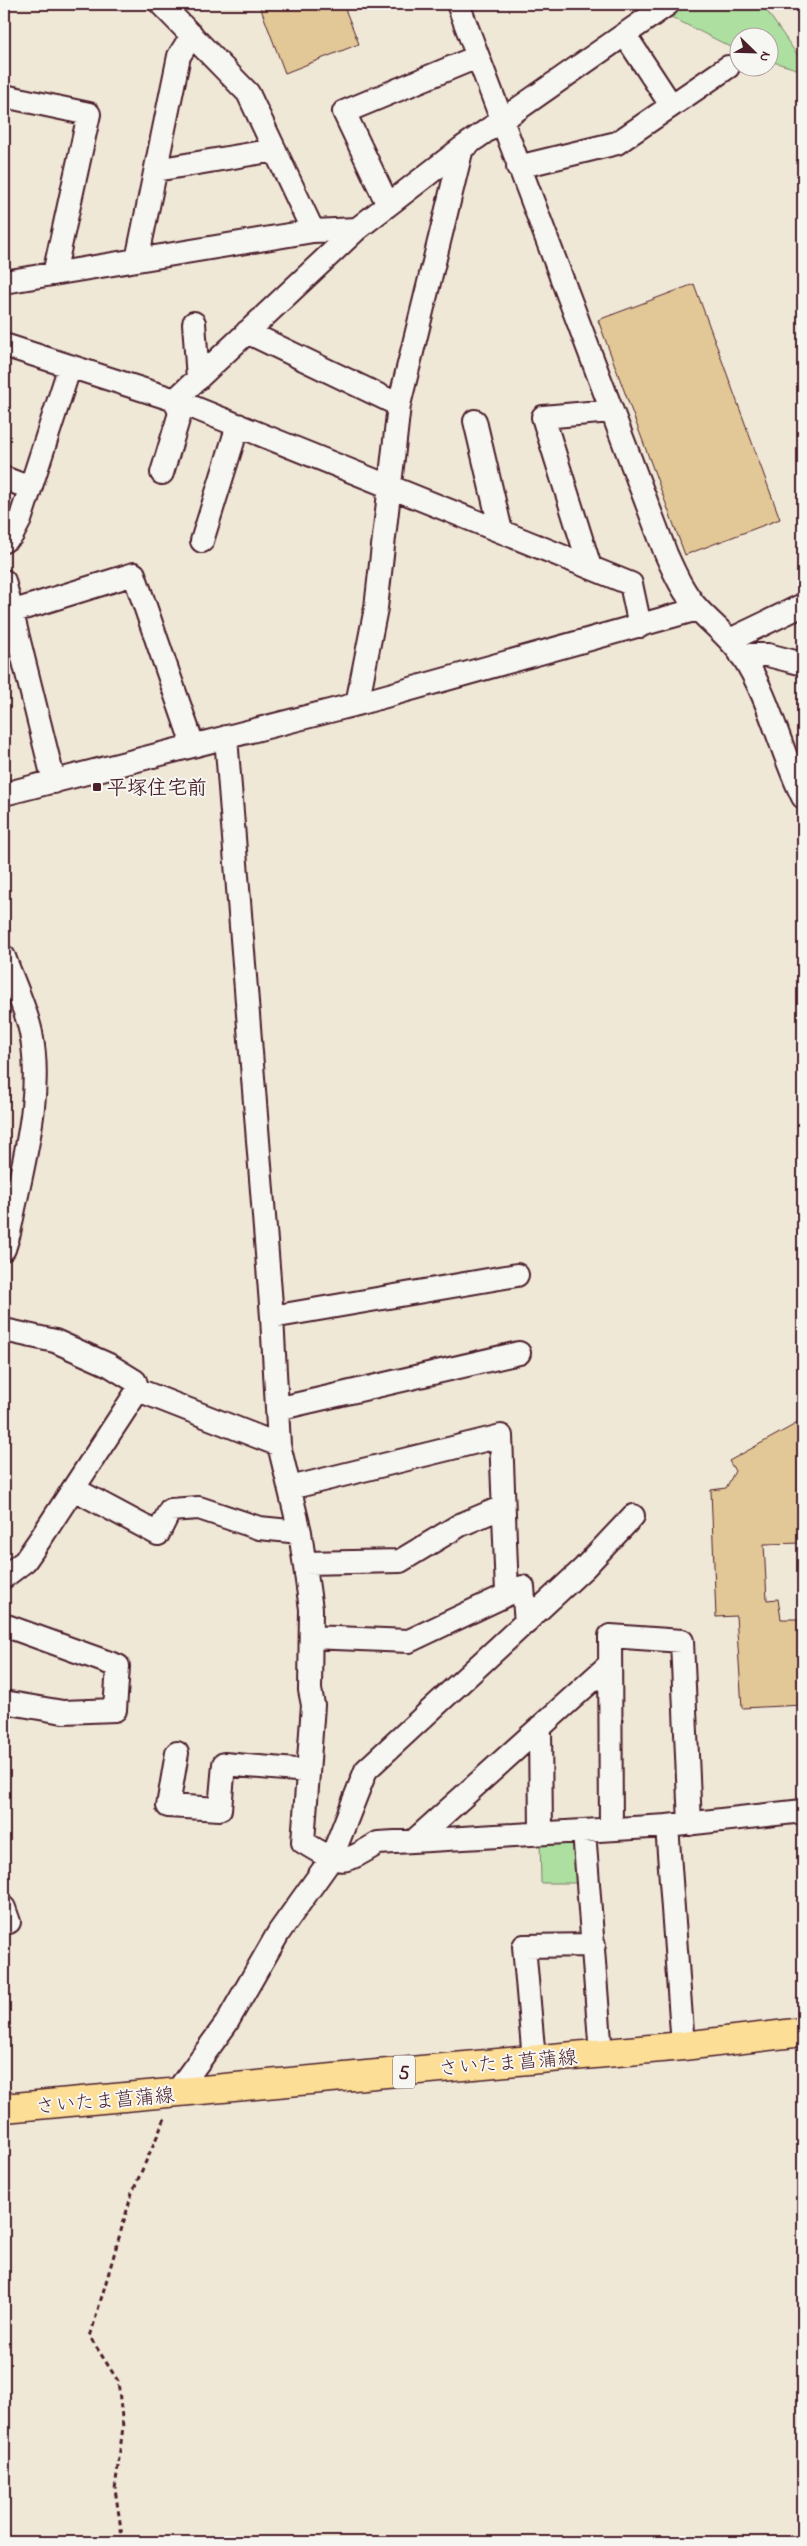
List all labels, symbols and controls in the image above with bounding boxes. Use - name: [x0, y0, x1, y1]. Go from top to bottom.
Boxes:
- north arrow: [730, 28, 780, 78]
- text: N: [753, 48, 776, 65]
- place label: 平塚住宅前: [107, 775, 207, 804]
- marker: 平塚住宅前: [91, 781, 103, 793]
- street label: さいたま菖蒲線: [438, 2044, 579, 2085]
- road number: 5: [393, 2056, 415, 2088]
- street label: さいたま菖蒲線: [35, 2082, 176, 2123]

